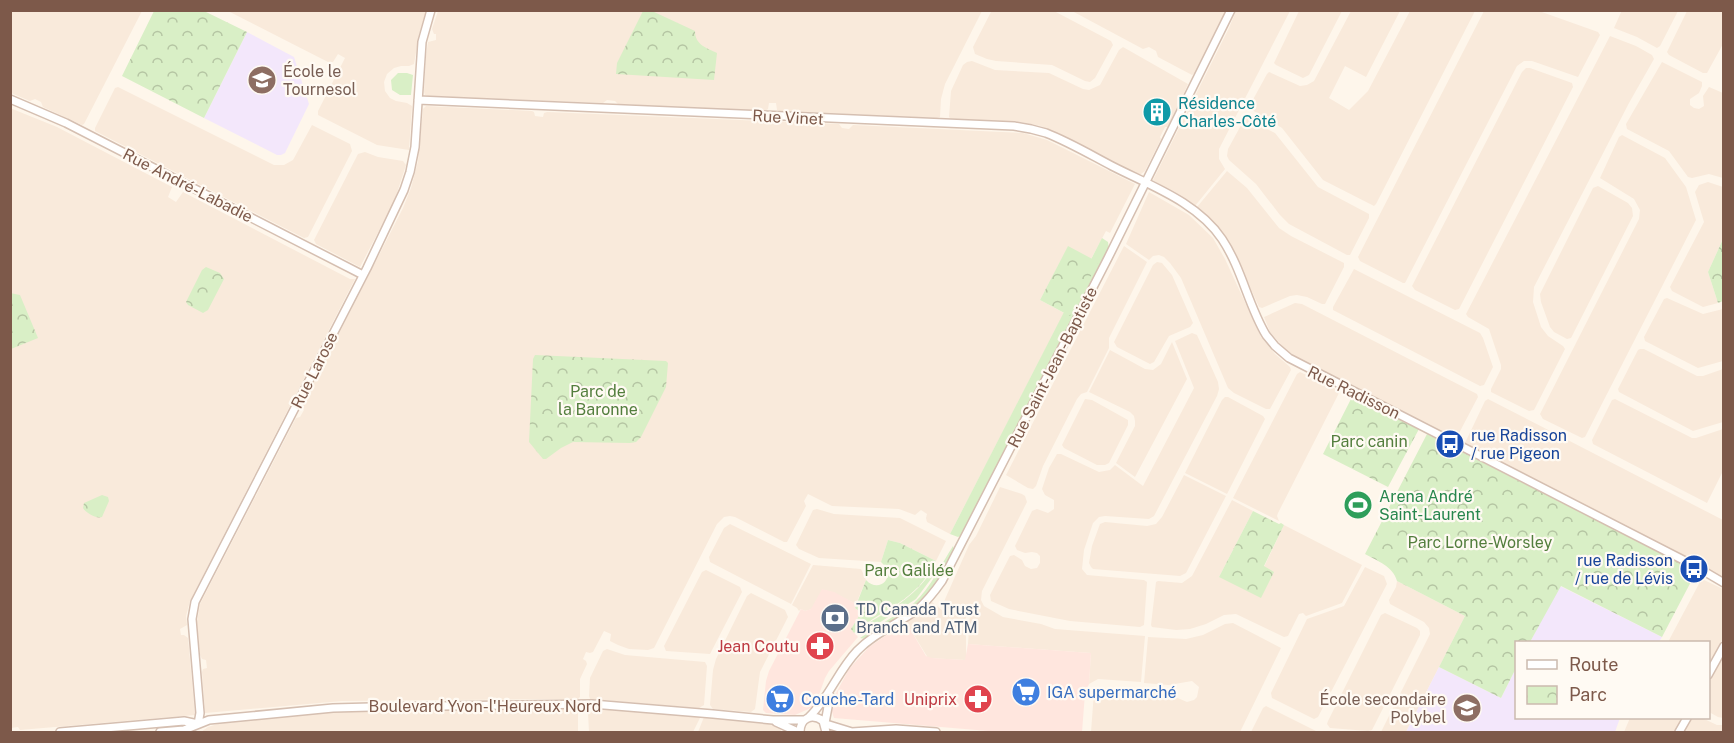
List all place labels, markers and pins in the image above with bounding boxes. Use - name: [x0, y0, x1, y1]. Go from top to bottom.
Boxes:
- place label: École le Tournesol: [283, 61, 356, 99]
- school or university icon: École le Tournesol: [246, 64, 278, 96]
- place label: Résidence Charles-Côté: [1178, 94, 1276, 131]
- building icon: Résidence Charles-Côté: [1141, 96, 1173, 128]
- place label: rue Radisson / rue Pigeon: [1471, 426, 1567, 463]
- bus stop icon: rue Radisson / rue Pigeon: [1434, 428, 1466, 460]
- place label: Arena André Saint-Laurent: [1379, 487, 1481, 524]
- sports icon: Arena André Saint-Laurent: [1342, 489, 1374, 521]
- place label: rue Radisson / rue de Lévis: [1575, 551, 1673, 588]
- bus stop icon: rue Radisson / rue de Lévis: [1678, 553, 1710, 585]
- place label: TD Canada Trust Branch and ATM: [856, 600, 979, 637]
- bank icon: TD Canada Trust Branch and ATM: [819, 602, 851, 634]
- pharmacy icon: Jean Coutu: [804, 630, 836, 662]
- place label: Jean Coutu: [717, 637, 799, 656]
- supermarket icon: IGA supermarché: [1010, 676, 1042, 708]
- supermarket icon: Couche-Tard: [764, 683, 796, 715]
- pharmacy icon: Uniprix: [962, 683, 994, 715]
- place label: IGA supermarché: [1047, 683, 1177, 702]
- place label: École secondaire Polybel: [1319, 689, 1446, 727]
- place label: Couche-Tard: [801, 690, 894, 709]
- place label: Uniprix: [904, 690, 957, 709]
- school or university icon: École secondaire Polybel: [1451, 692, 1483, 724]

